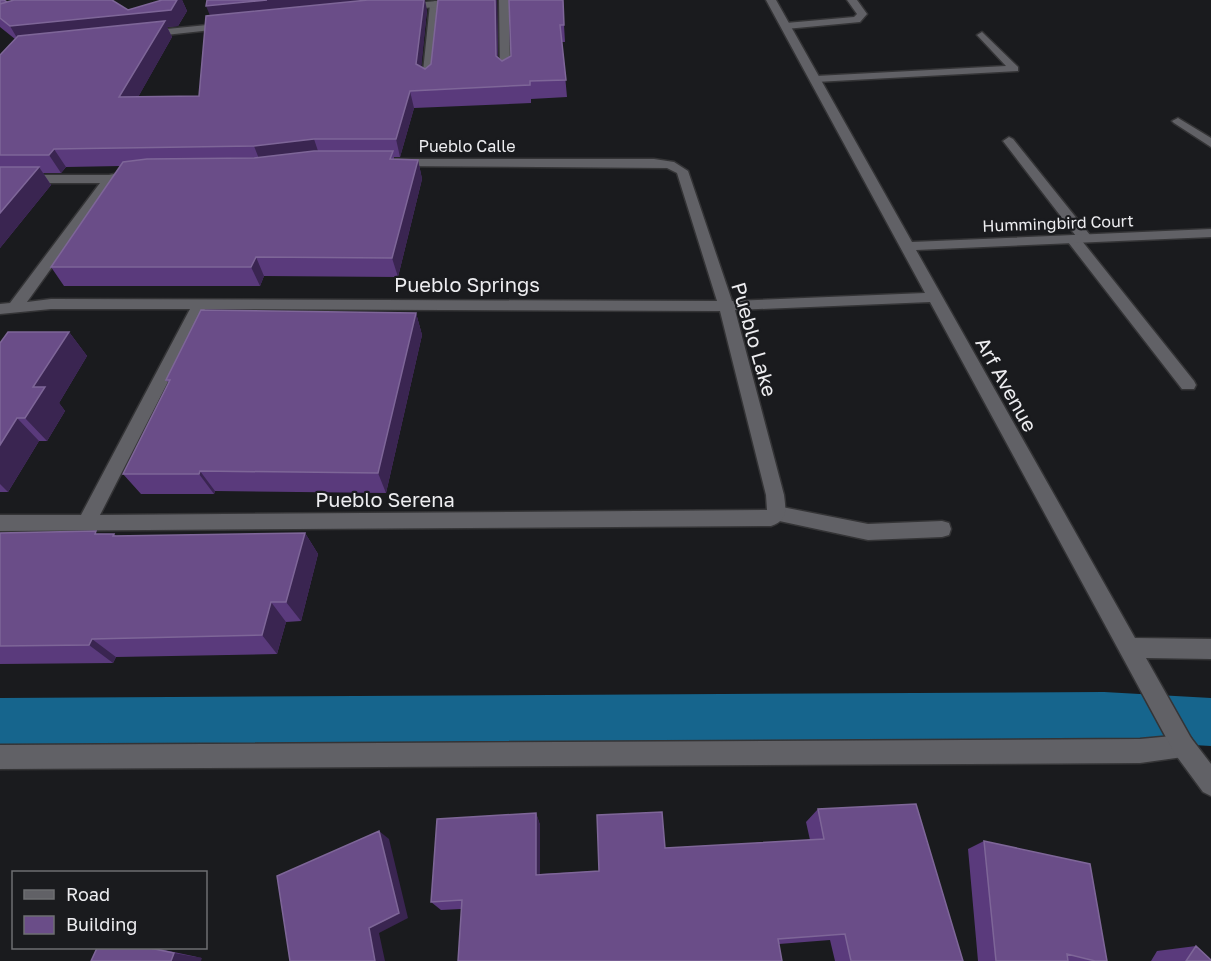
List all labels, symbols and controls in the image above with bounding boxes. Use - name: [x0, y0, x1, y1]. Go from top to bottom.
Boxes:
- street label: Pueblo Calle: [418, 136, 516, 156]
- street label: Hummingbird Court: [982, 210, 1134, 236]
- street label: Pueblo Springs: [394, 272, 540, 296]
- street label: Pueblo Lake: [727, 279, 783, 399]
- street label: Arf Avenue: [971, 332, 1043, 436]
- street label: Pueblo Serena: [315, 487, 455, 511]
- legend: [12, 871, 207, 949]
- text: Road: [66, 883, 110, 905]
- text: Building: [66, 913, 137, 935]

